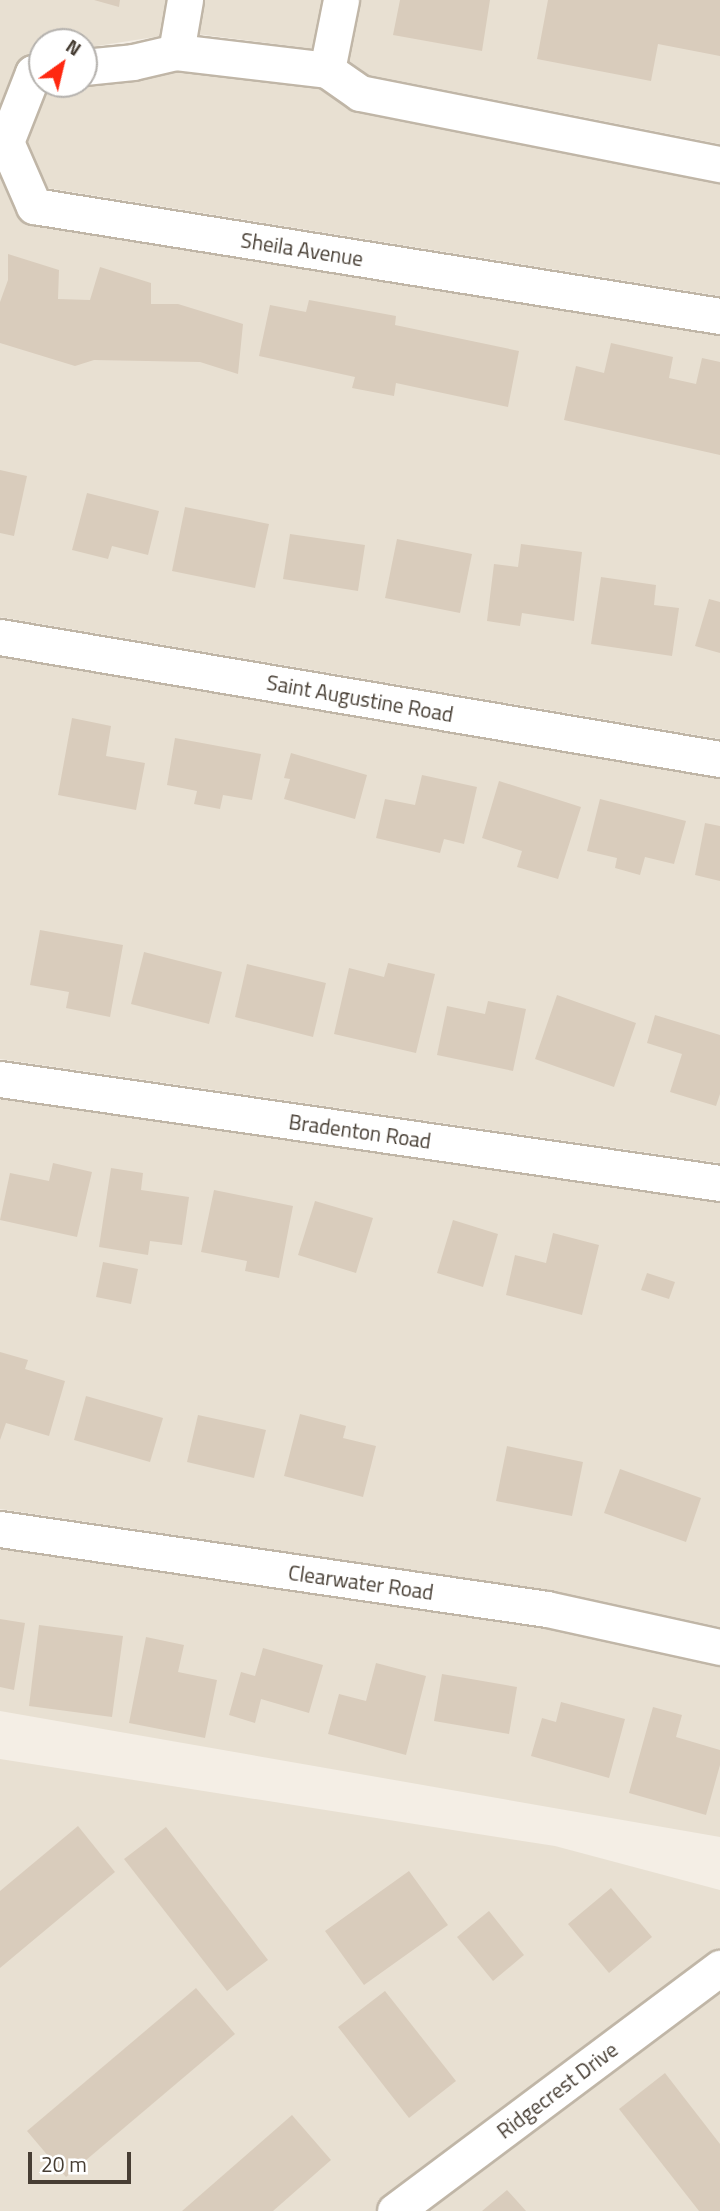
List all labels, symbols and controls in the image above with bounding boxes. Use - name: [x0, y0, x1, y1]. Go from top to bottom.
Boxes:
- north arrow: [28, 28, 98, 98]
- text: N: [60, 31, 87, 63]
- street label: Sheila Avenue: [239, 227, 365, 271]
- street label: Saint Augustine Road: [265, 669, 455, 727]
- street label: Bradenton Road: [287, 1109, 433, 1153]
- street label: Clearwater Road: [287, 1559, 435, 1605]
- street label: Ridgecrest Drive: [492, 2036, 622, 2144]
- scale bar: [32, 2138, 135, 2182]
- text: 20 m: [41, 2148, 87, 2180]

